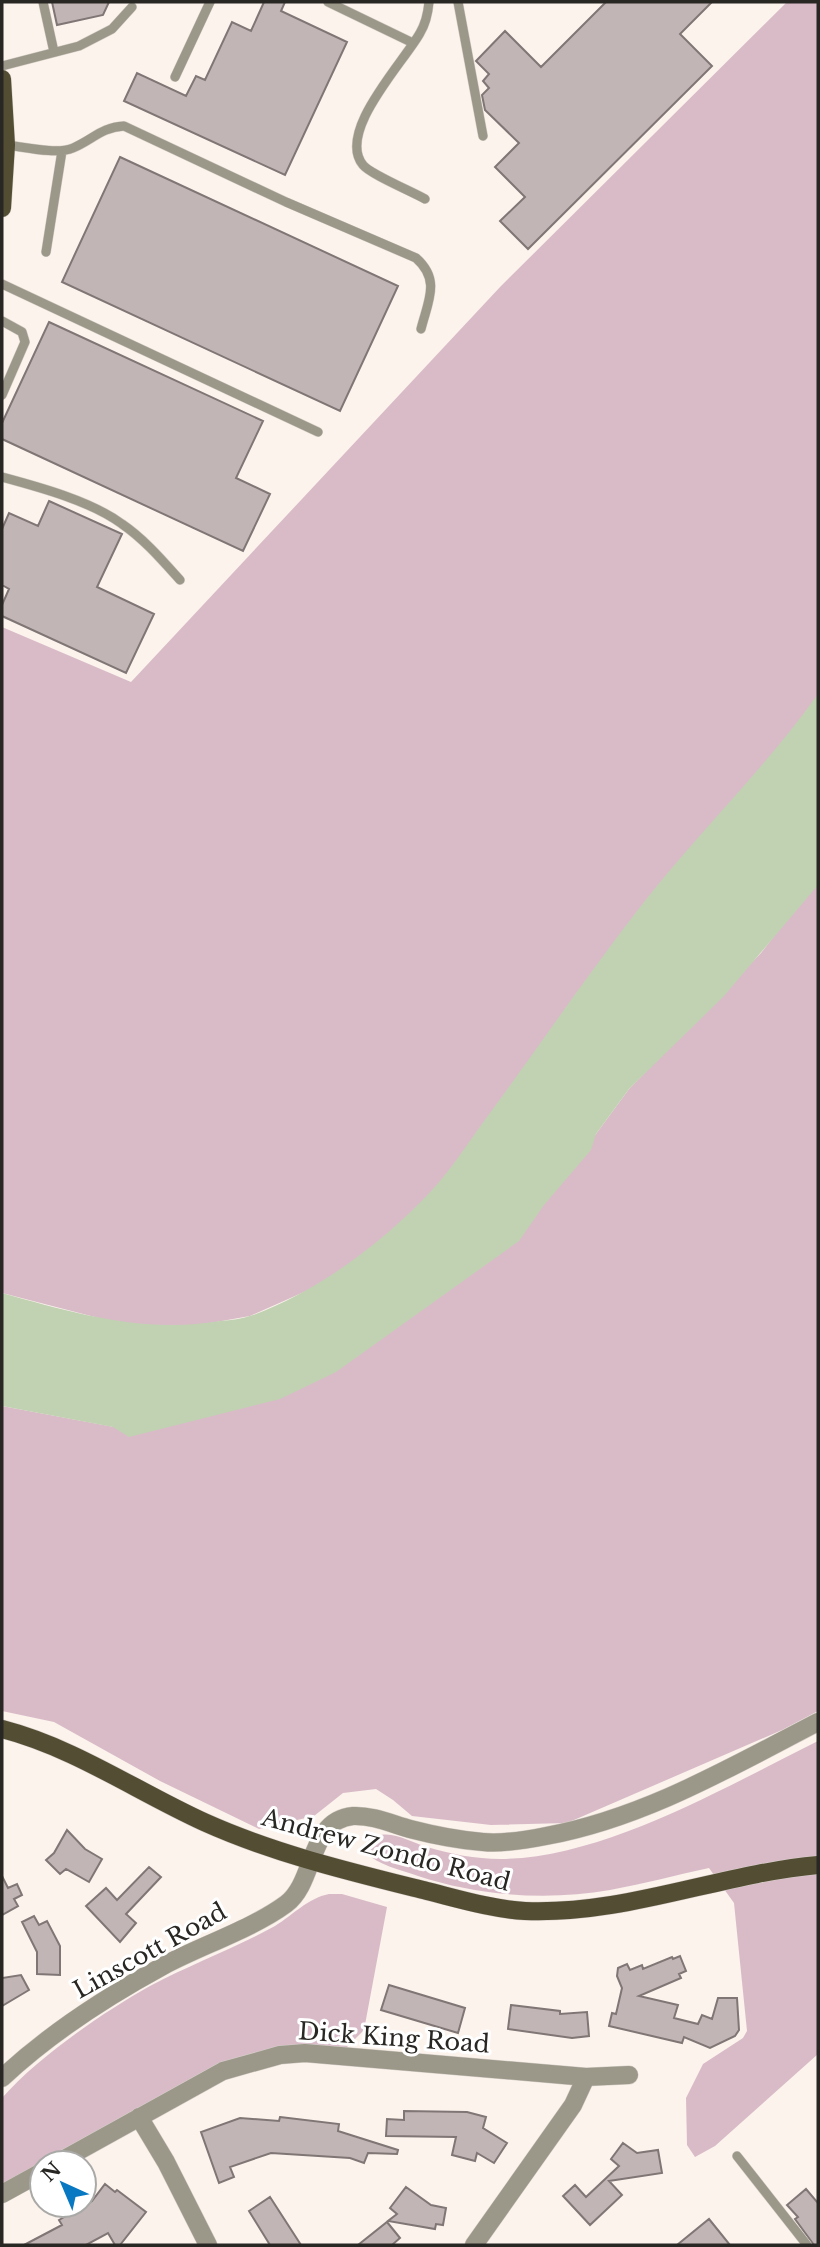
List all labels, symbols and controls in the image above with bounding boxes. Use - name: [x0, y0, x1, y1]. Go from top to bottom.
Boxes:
- street label: Andrew Zondo Road: [258, 1802, 513, 1897]
- street label: Linscott Road: [68, 1897, 231, 2005]
- street label: Dick King Road: [297, 2016, 491, 2059]
- north arrow: [28, 2149, 98, 2219]
- text: N: [37, 2158, 66, 2187]

